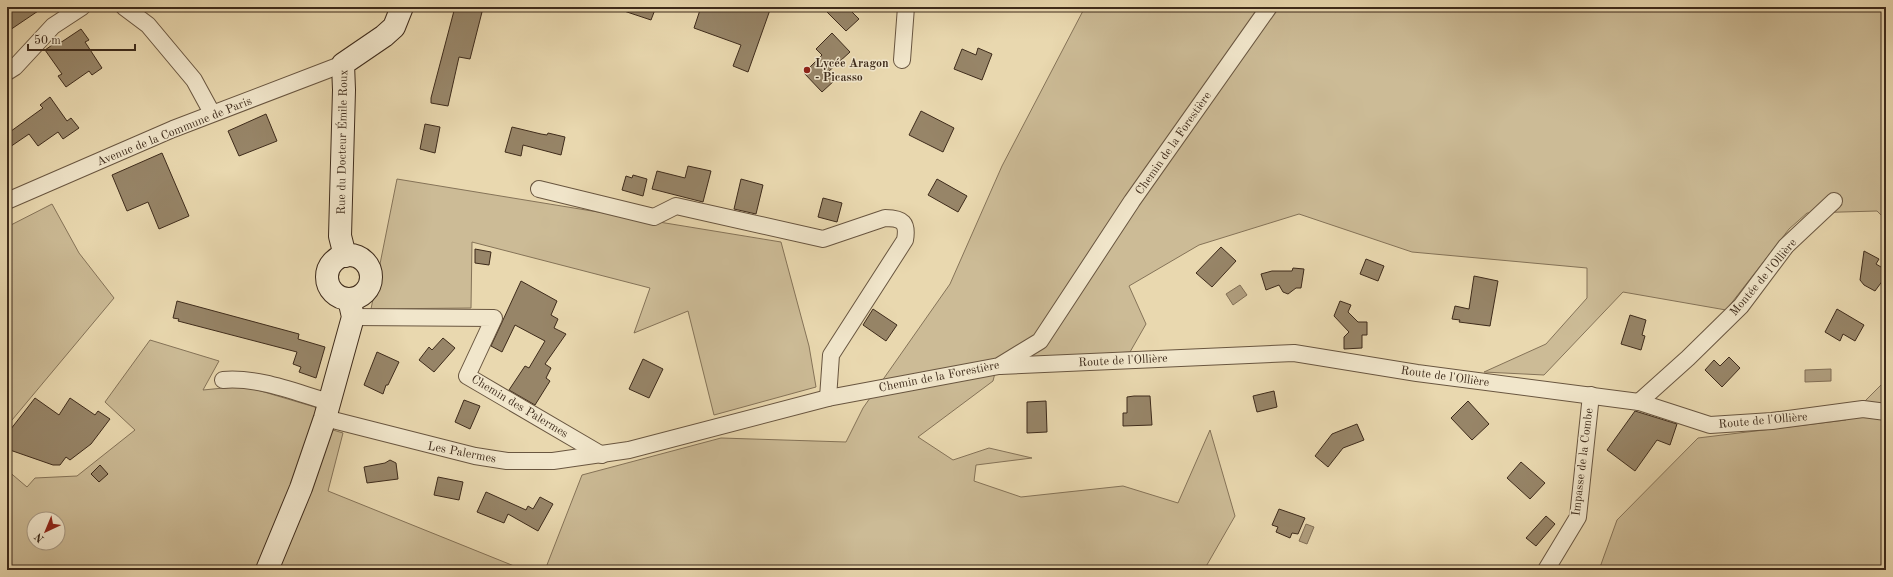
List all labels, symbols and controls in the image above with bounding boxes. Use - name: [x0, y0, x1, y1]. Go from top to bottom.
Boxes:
- scale bar: [28, 26, 135, 52]
- text: 50 m: [34, 34, 61, 47]
- place label: Lycée Aragon - Picasso: [815, 58, 889, 84]
- marker: Lycée Aragon - Picasso: [802, 65, 812, 75]
- street label: Rue du Docteur Émile Roux: [333, 69, 350, 215]
- street label: Chemin de la Forestière: [1134, 90, 1214, 197]
- street label: Avenue de la Commune de Paris: [95, 95, 254, 169]
- street label: Montée de l'Ollière: [1728, 236, 1800, 318]
- street label: Route de l'Ollière: [1078, 353, 1168, 369]
- street label: Chemin de la Forestière: [878, 359, 1001, 395]
- street label: Route de l'Ollière: [1400, 365, 1490, 389]
- street label: Chemin des Palermes: [469, 373, 570, 440]
- street label: Impasse de la Combe: [1570, 407, 1596, 517]
- street label: Route de l'Ollière: [1718, 411, 1809, 431]
- street label: Les Palermes: [426, 440, 497, 466]
- north arrow: [26, 511, 66, 551]
- text: N: [33, 530, 47, 544]

